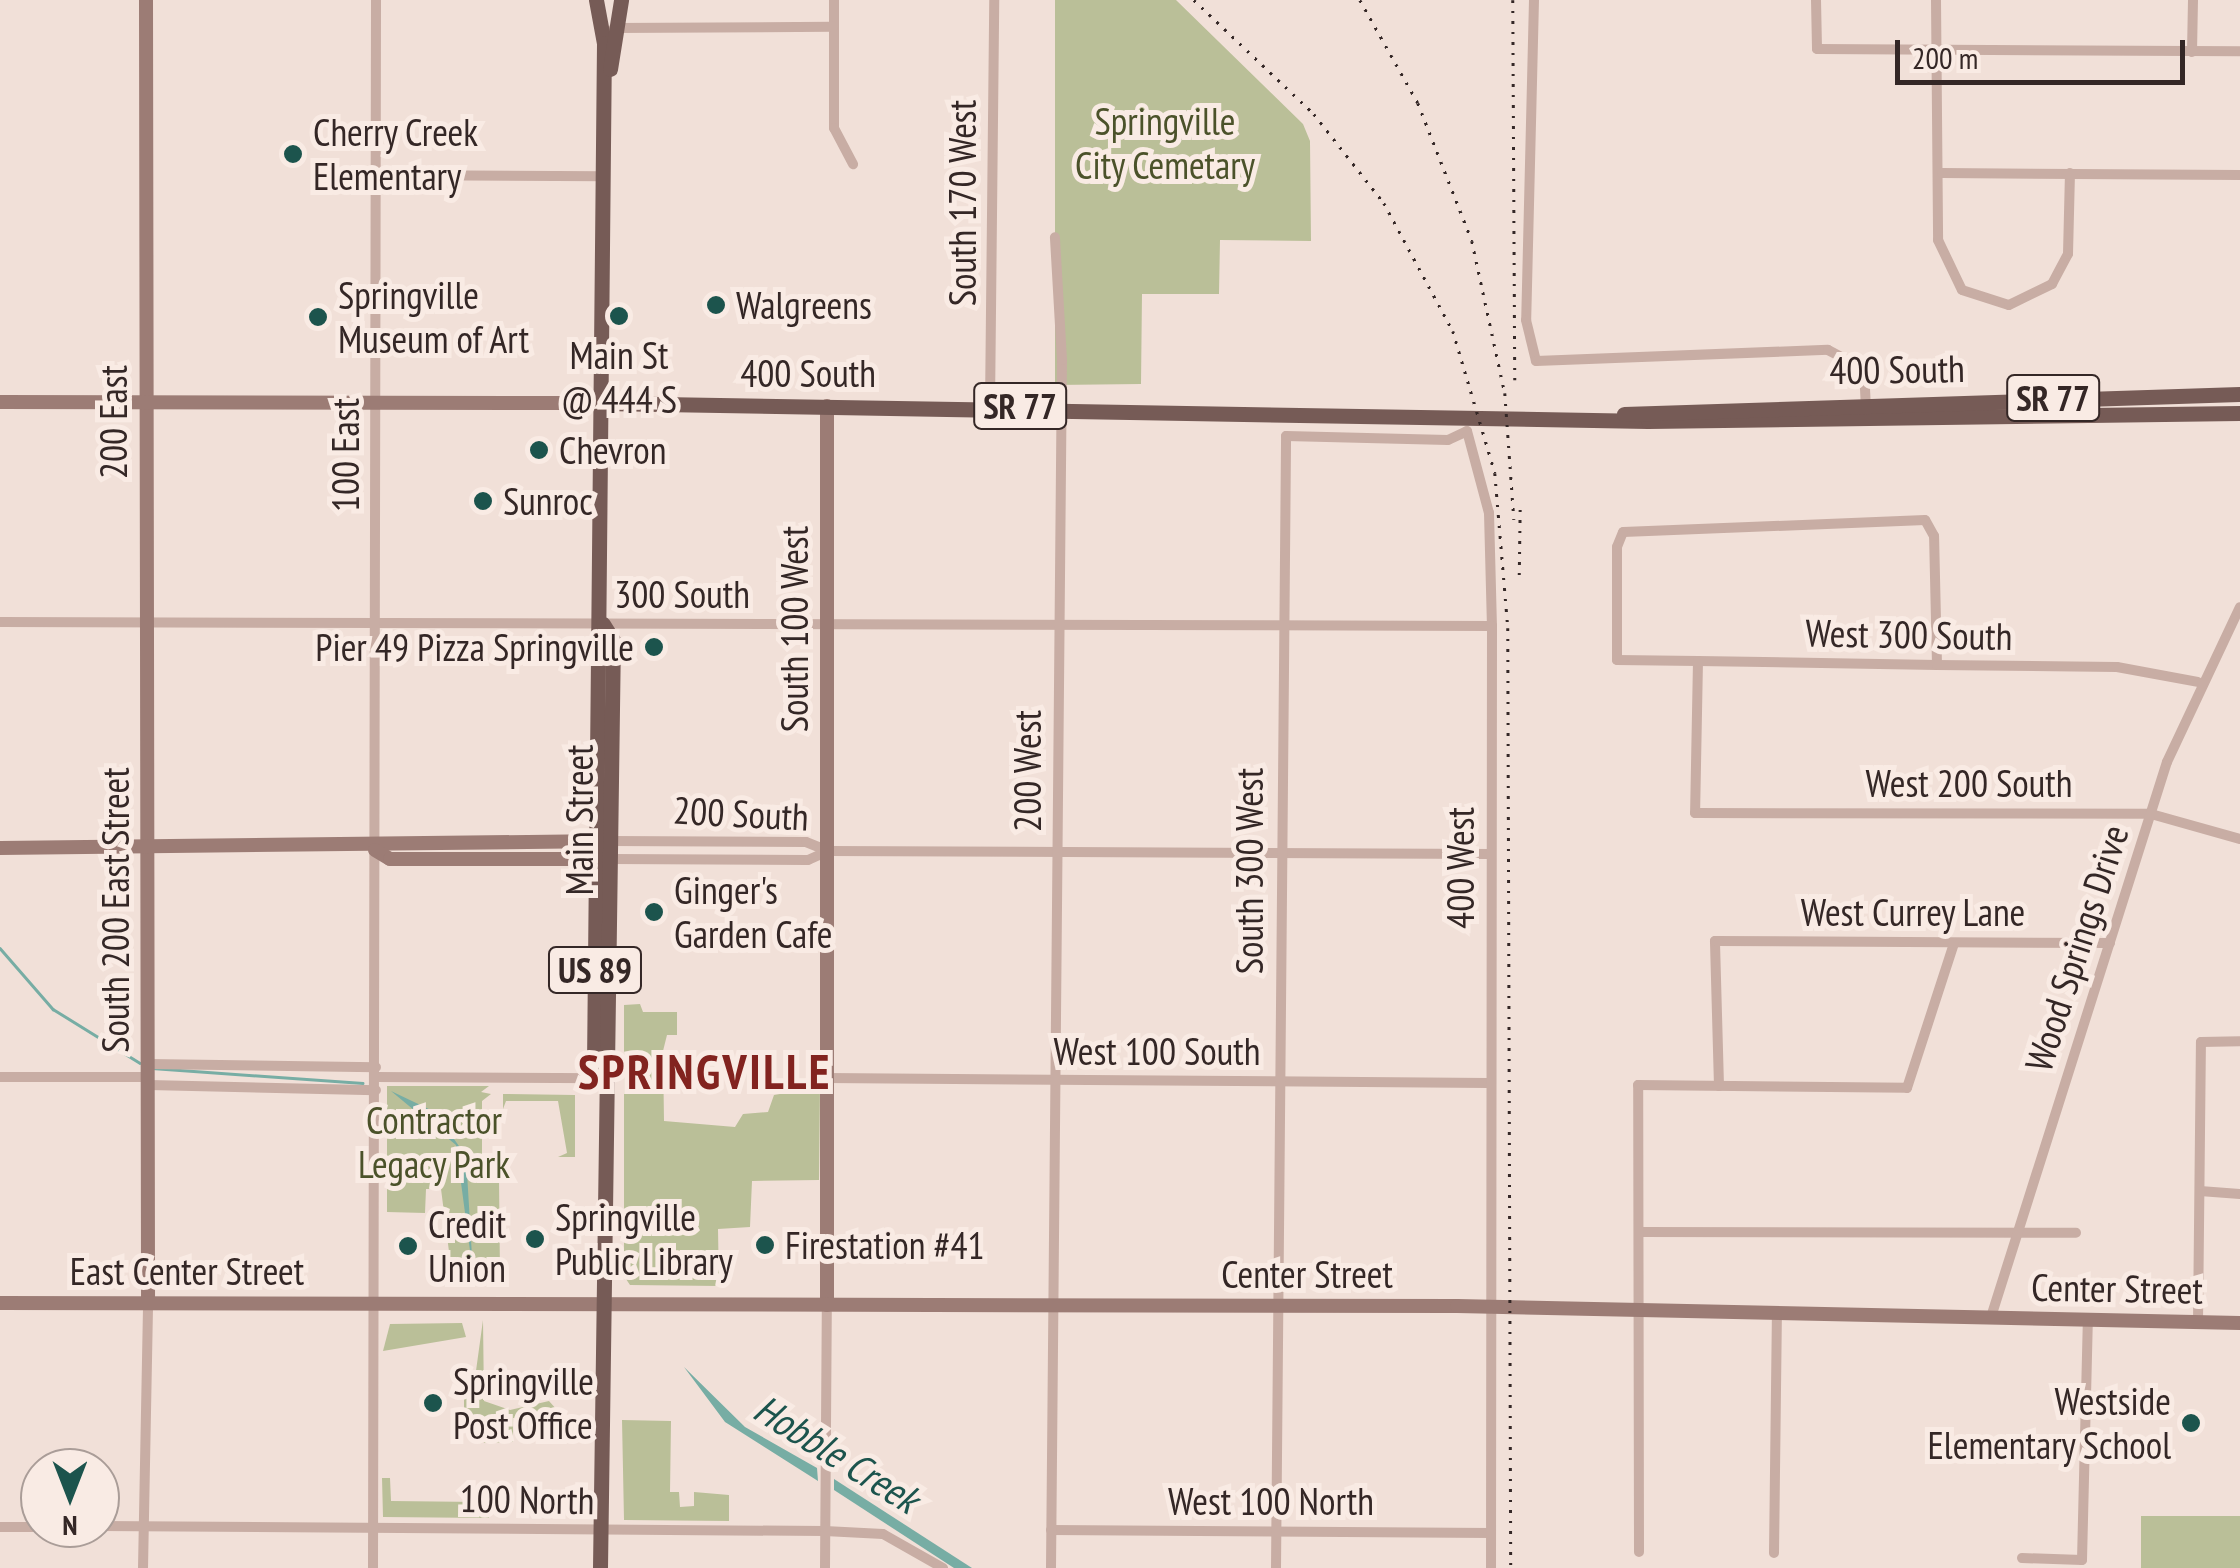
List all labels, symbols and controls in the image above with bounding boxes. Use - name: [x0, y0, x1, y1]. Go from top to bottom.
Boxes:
- scale bar: [1900, 20, 2190, 82]
- text: 200 m: [1912, 38, 1978, 77]
- park label: Springville City Cemetary: [1074, 98, 1256, 188]
- street label: South 170 West: [939, 100, 985, 306]
- place label: Cherry Creek Elementary: [313, 109, 479, 198]
- marker: Cherry Creek Elementary: [282, 143, 304, 165]
- place label: Springville Museum of Art: [338, 272, 530, 362]
- place label: Walgreens: [736, 282, 872, 328]
- marker: Walgreens: [705, 294, 727, 316]
- marker: Main St @ 444 S: [608, 305, 630, 327]
- marker: Springville Museum of Art: [307, 306, 329, 328]
- place label: Main St @ 444 S: [561, 332, 677, 422]
- street label: 400 South: [1829, 345, 1965, 393]
- street label: 400 South: [740, 350, 876, 396]
- street label: 200 East: [90, 365, 136, 479]
- road number: SR 77: [2006, 368, 2100, 428]
- road number: SR 77: [972, 376, 1068, 436]
- street label: 100 East: [322, 398, 368, 512]
- place label: Chevron: [559, 427, 666, 473]
- marker: Chevron: [528, 439, 550, 461]
- place label: Sunroc: [503, 478, 593, 524]
- marker: Sunroc: [472, 490, 494, 512]
- street label: South 100 West: [771, 526, 817, 732]
- street label: 300 South: [614, 571, 750, 617]
- street label: West 300 South: [1805, 609, 2013, 659]
- place label: Pier 49 Pizza Springville: [315, 624, 634, 670]
- marker: Pier 49 Pizza Springville: [643, 636, 665, 658]
- street label: 200 West: [1004, 710, 1050, 832]
- street label: Main Street: [556, 744, 602, 896]
- street label: West 200 South: [1866, 760, 2072, 806]
- street label: South 200 East Street: [92, 767, 138, 1053]
- street label: South 300 West: [1226, 768, 1272, 974]
- street label: 200 South: [672, 787, 810, 839]
- street label: 400 West: [1437, 807, 1483, 929]
- street label: Wood Springs Drive: [2015, 819, 2137, 1077]
- place label: Ginger's Garden Cafe: [674, 867, 832, 956]
- street label: West Currey Lane: [1800, 889, 2026, 935]
- marker: Ginger's Garden Cafe: [643, 901, 665, 923]
- road number: US 89: [548, 940, 642, 1000]
- street label: West 100 South: [1054, 1028, 1260, 1074]
- district label: SPRINGVILLE: [578, 1043, 832, 1101]
- park label: Contractor Legacy Park: [357, 1097, 511, 1186]
- place label: Springville Public Library: [555, 1194, 734, 1284]
- place label: Credit Union: [428, 1201, 506, 1290]
- place label: Firestation #41: [785, 1222, 985, 1268]
- marker: Springville Public Library: [524, 1228, 546, 1250]
- marker: Firestation #41: [754, 1234, 776, 1256]
- marker: Credit Union: [397, 1235, 419, 1257]
- street label: East Center Street: [70, 1248, 304, 1294]
- street label: Center Street: [1221, 1251, 1393, 1297]
- street label: Center Street: [2031, 1264, 2203, 1312]
- place label: Springville Post Office: [453, 1358, 594, 1448]
- place label: Westside Elementary School: [1926, 1378, 2171, 1468]
- water label: Hobble Creek: [746, 1384, 928, 1522]
- marker: Springville Post Office: [422, 1392, 444, 1414]
- marker: Westside Elementary School: [2180, 1412, 2202, 1434]
- north arrow: [20, 1448, 120, 1548]
- street label: 100 North: [459, 1475, 595, 1523]
- street label: West 100 North: [1168, 1478, 1374, 1524]
- text: N: [62, 1508, 78, 1545]

